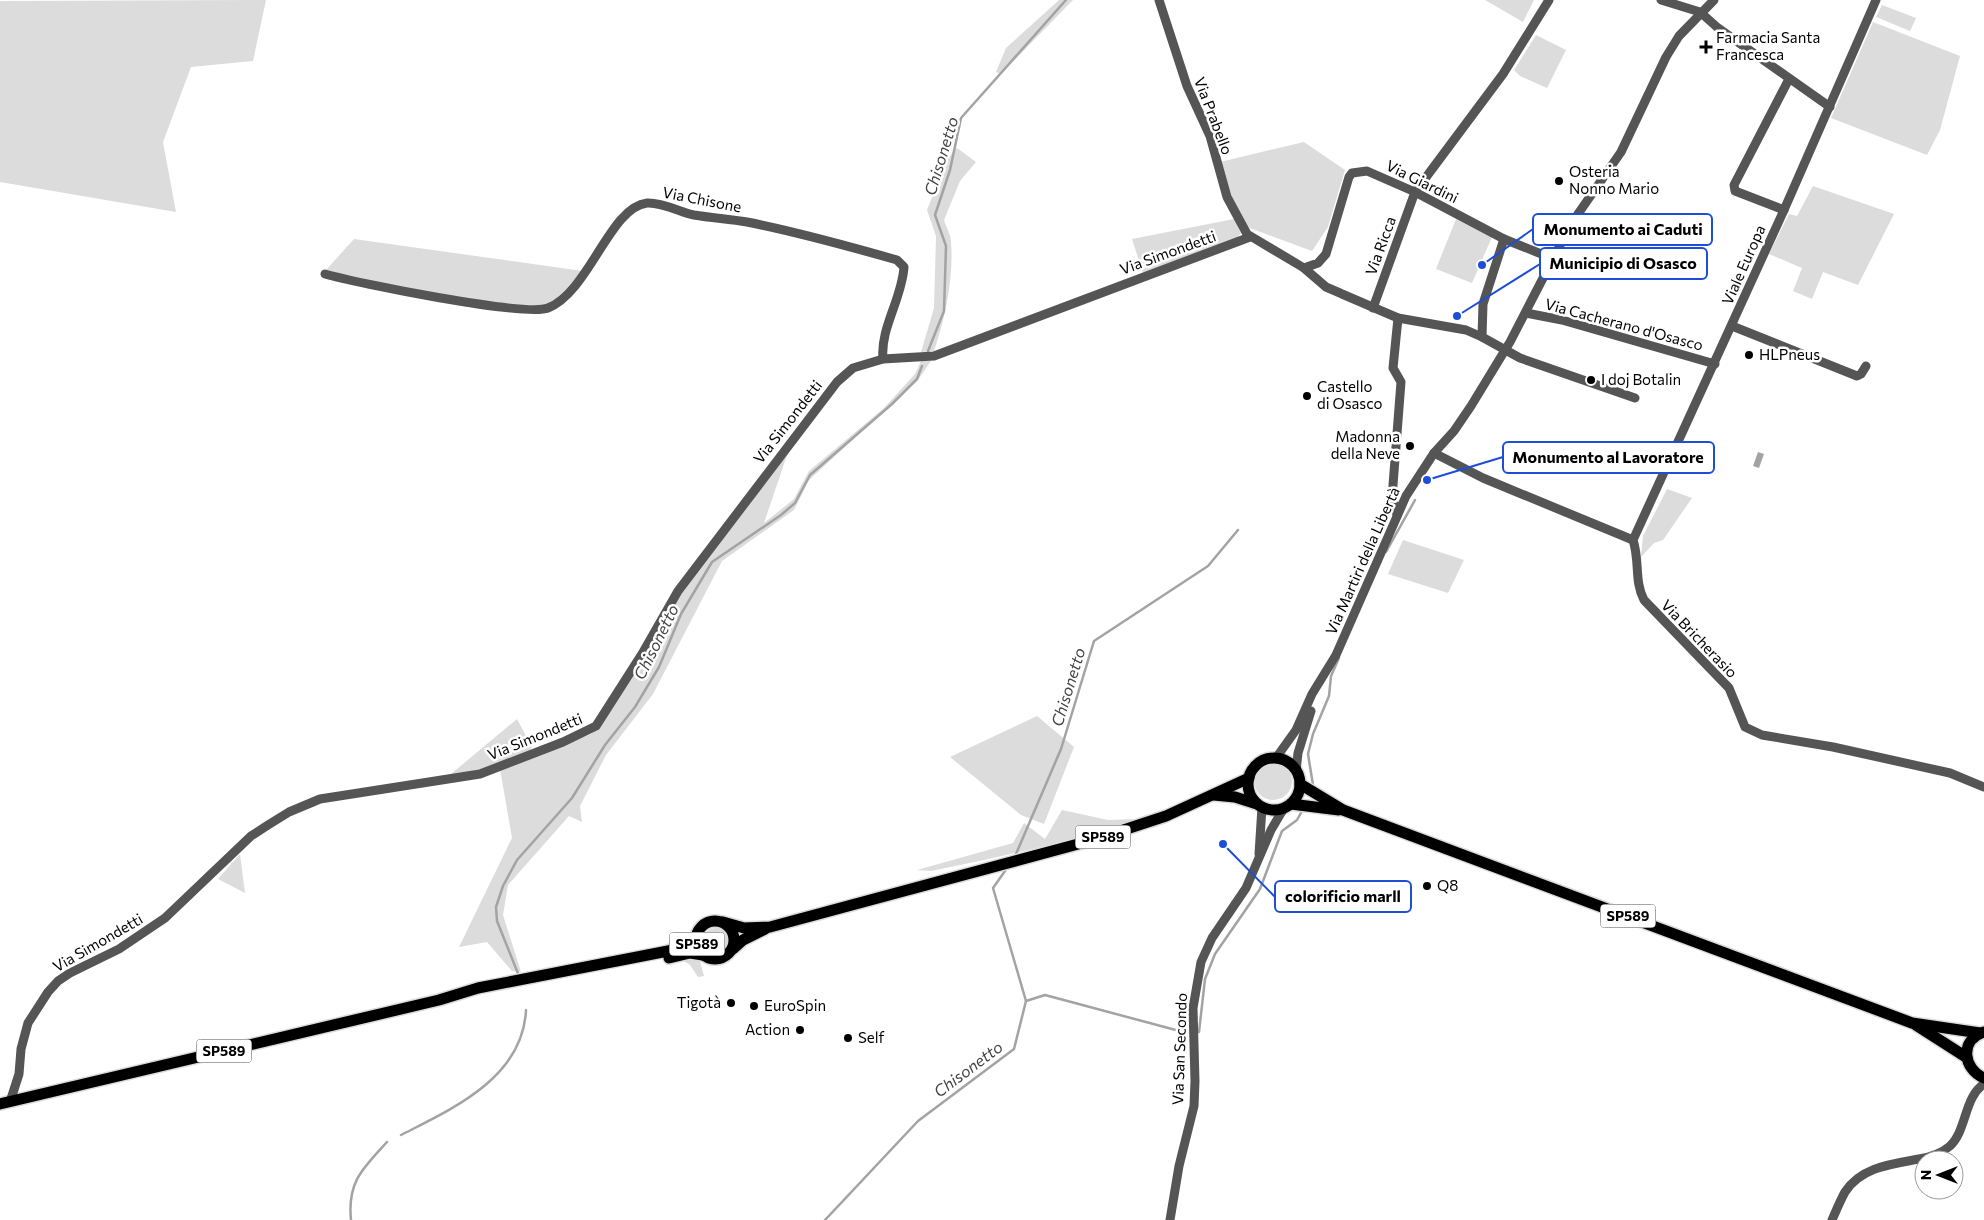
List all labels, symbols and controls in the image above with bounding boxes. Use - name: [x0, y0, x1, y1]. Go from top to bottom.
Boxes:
- place label: Farmacia Santa Francesca: [1716, 28, 1820, 63]
- marker: Farmacia Santa Francesca: [1700, 41, 1712, 53]
- street label: Via Prabello: [1191, 74, 1237, 157]
- water label: Chisonetto: [920, 114, 961, 197]
- street label: Via Giardini: [1383, 156, 1462, 206]
- place label: Osteria Nonno Mario: [1569, 162, 1659, 197]
- marker: Osteria Nonno Mario: [1553, 175, 1565, 187]
- street label: Via Chisone: [661, 183, 743, 215]
- street label: Via Ricca: [1361, 214, 1399, 278]
- callout: Monumento ai Caduti: [1533, 214, 1712, 245]
- text: Monumento ai Caduti: [1543, 219, 1703, 238]
- street label: Viale Europa: [1718, 222, 1769, 307]
- street label: Via Simondetti: [1117, 226, 1218, 278]
- callout: Municipio di Osasco: [1540, 248, 1707, 279]
- text: Municipio di Osasco: [1549, 253, 1697, 272]
- street label: Via Cacherano d'Osasco: [1543, 294, 1705, 354]
- place label: HLPneus: [1759, 345, 1820, 363]
- marker: HLPneus: [1743, 349, 1755, 361]
- place label: I doj Botalin: [1601, 370, 1681, 388]
- marker: I doj Botalin: [1585, 374, 1597, 386]
- street label: Via Simondetti: [749, 376, 825, 467]
- place label: Castello di Osasco: [1317, 377, 1383, 412]
- marker: Castello di Osasco: [1301, 390, 1313, 402]
- place label: Madonna della Neve: [1331, 427, 1400, 462]
- marker: Madonna della Neve: [1404, 440, 1416, 452]
- callout: Monumento al Lavoratore: [1503, 442, 1714, 473]
- text: Monumento al Lavoratore: [1512, 447, 1704, 466]
- street label: Via Martiri della Libertà: [1321, 484, 1403, 637]
- street label: Via Bricherasio: [1658, 595, 1742, 681]
- water label: Chisonetto: [629, 601, 682, 682]
- water label: Chisonetto: [1047, 645, 1088, 728]
- street label: Via Simondetti: [485, 709, 585, 763]
- road number: SP589: [1076, 826, 1130, 849]
- place label: Q8: [1437, 876, 1458, 894]
- marker: Q8: [1421, 880, 1433, 892]
- callout: colorificio marll: [1275, 881, 1411, 912]
- text: colorificio marll: [1285, 886, 1401, 905]
- road number: SP589: [1600, 904, 1656, 928]
- street label: Via Simondetti: [49, 909, 146, 975]
- road number: SP589: [670, 932, 724, 956]
- place label: Tigotà: [677, 993, 721, 1011]
- street label: Via San Secondo: [1168, 993, 1190, 1105]
- place label: EuroSpin: [764, 996, 826, 1014]
- marker: Tigotà: [725, 997, 737, 1009]
- marker: EuroSpin: [748, 1000, 760, 1012]
- place label: Action: [745, 1020, 790, 1038]
- marker: Action: [794, 1024, 806, 1036]
- place label: Self: [858, 1028, 885, 1046]
- marker: Self: [842, 1032, 854, 1044]
- water label: Chisonetto: [930, 1037, 1006, 1101]
- road number: SP589: [196, 1040, 252, 1062]
- north arrow: [1914, 1150, 1964, 1200]
- text: N: [1917, 1170, 1934, 1180]

